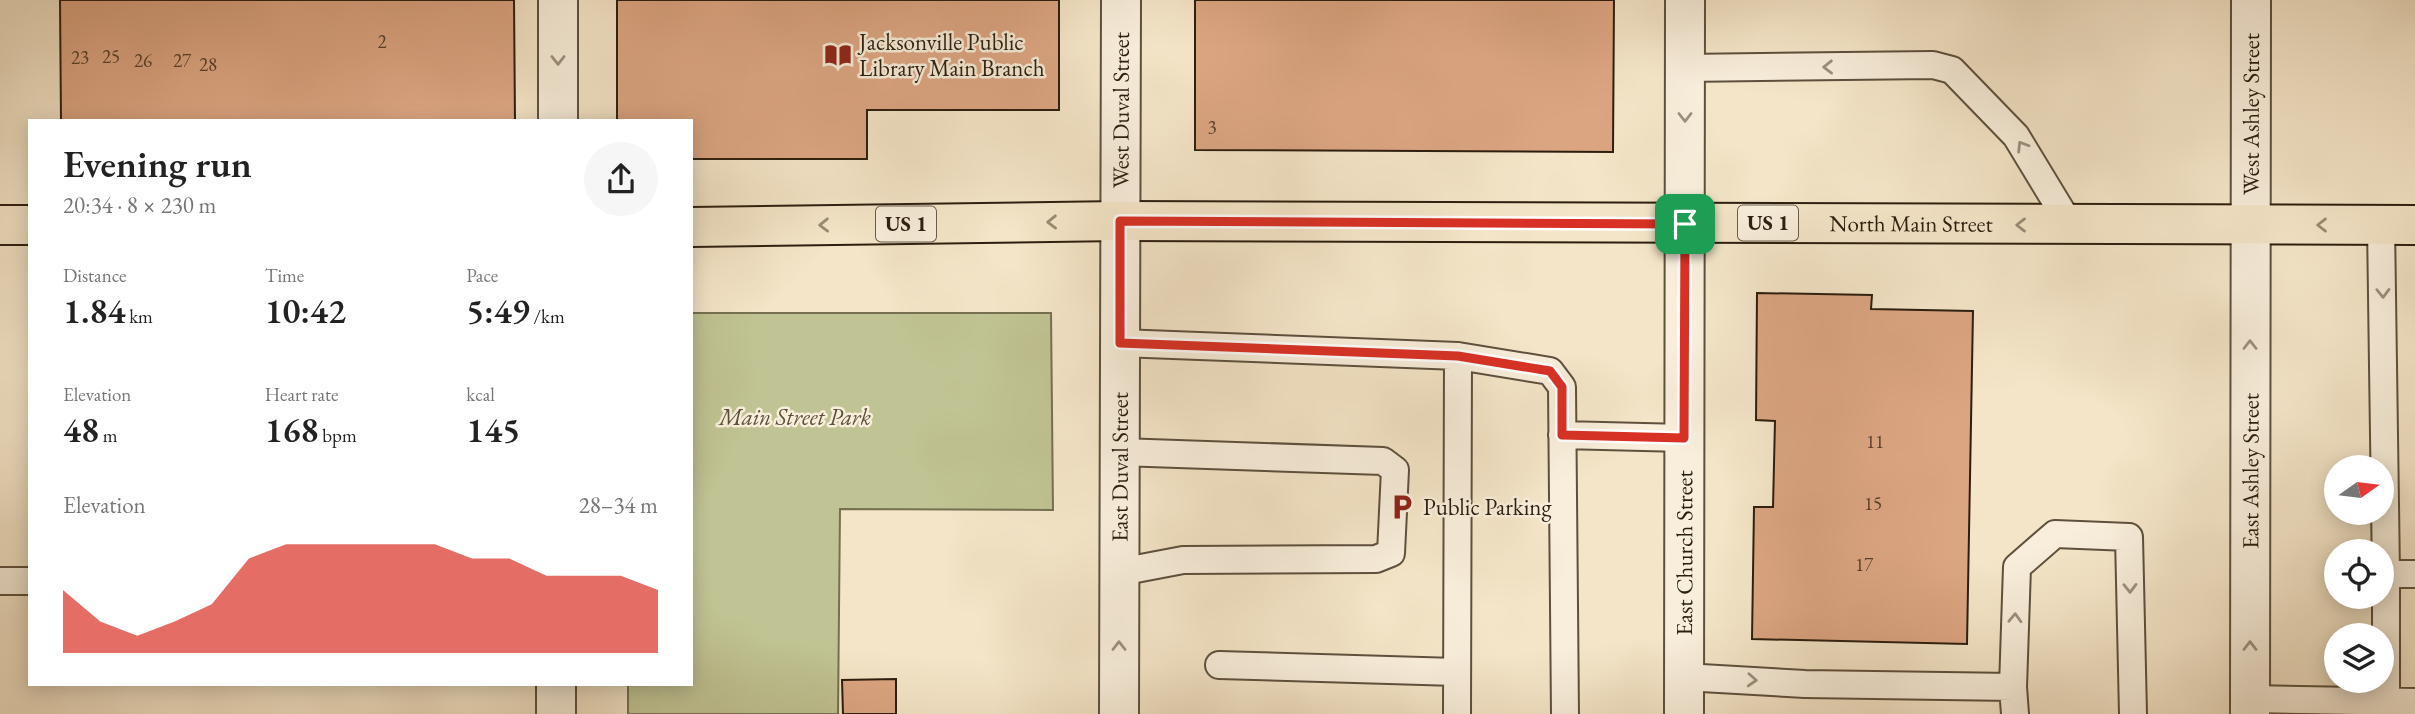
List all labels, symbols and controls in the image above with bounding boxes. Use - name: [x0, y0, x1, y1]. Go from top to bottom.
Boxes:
- place label: Jacksonville Public Library Main Branch: [857, 27, 1045, 83]
- house number: 2: [377, 29, 387, 54]
- street label: West Duval Street: [1105, 31, 1136, 188]
- street label: West Ashley Street: [2236, 32, 2266, 195]
- library icon: Jacksonville Public Library Main Branch: [823, 40, 853, 70]
- house number: 25: [102, 44, 120, 69]
- house number: 23: [71, 45, 89, 70]
- house number: 26: [134, 48, 152, 73]
- house number: 27: [173, 48, 192, 73]
- house number: 28: [199, 52, 217, 77]
- one-way arrow: [550, 56, 566, 66]
- one-way arrow: [1823, 59, 1833, 75]
- one-way arrow: [1677, 112, 1693, 123]
- house number: 3: [1207, 115, 1217, 140]
- text: Evening run: [63, 139, 252, 188]
- one-way arrow: [2017, 140, 2030, 153]
- button: share: [584, 142, 658, 216]
- text: 20:34 · 8 × 230 m: [63, 190, 216, 220]
- pin: [1655, 194, 1715, 254]
- icon: arrive: [1666, 205, 1704, 243]
- road number: US 1: [876, 206, 936, 242]
- road number: US 1: [1738, 206, 1798, 241]
- street label: North Main Street: [1829, 208, 1993, 239]
- one-way arrow: [1046, 214, 1057, 230]
- one-way arrow: [819, 217, 829, 233]
- one-way arrow: [2016, 217, 2026, 233]
- one-way arrow: [2317, 217, 2327, 233]
- text: Distance: [63, 263, 126, 288]
- text: Time: [265, 263, 304, 288]
- text: Pace: [466, 263, 498, 288]
- text: 1.84: [63, 288, 125, 333]
- text: 10:42: [265, 288, 346, 333]
- text: 5:49: [466, 288, 530, 333]
- one-way arrow: [2375, 288, 2390, 299]
- text: km: [125, 304, 153, 329]
- text: /km: [530, 304, 565, 329]
- one-way arrow: [2242, 339, 2258, 350]
- text: Elevation: [63, 382, 131, 407]
- text: Heart rate: [265, 382, 338, 407]
- text: kcal: [466, 382, 495, 407]
- street label: East Duval Street: [1104, 391, 1135, 542]
- street label: East Ashley Street: [2235, 392, 2265, 549]
- park label: Main Street Park: [717, 402, 871, 432]
- text: 48: [63, 407, 99, 452]
- text: 168: [265, 407, 319, 452]
- text: 145: [466, 407, 520, 452]
- text: m: [99, 423, 118, 448]
- text: bpm: [319, 423, 357, 448]
- house number: 11: [1866, 429, 1884, 454]
- north arrow: [2324, 455, 2394, 525]
- map controls: [2324, 455, 2394, 693]
- street label: East Church Street: [1669, 470, 1699, 636]
- text: Elevation: [63, 490, 146, 520]
- text: 28–34 m: [579, 490, 658, 520]
- house number: 15: [1864, 491, 1882, 516]
- parking icon: Public Parking: [1387, 492, 1417, 522]
- place label: Public Parking: [1423, 492, 1552, 522]
- button: locate: [2324, 539, 2394, 609]
- house number: 17: [1855, 552, 1874, 577]
- one-way arrow: [2122, 583, 2138, 594]
- one-way arrow: [2007, 613, 2023, 623]
- button: layers: [2324, 623, 2394, 693]
- one-way arrow: [1111, 640, 1127, 651]
- one-way arrow: [2242, 640, 2258, 651]
- one-way arrow: [1747, 673, 1758, 688]

